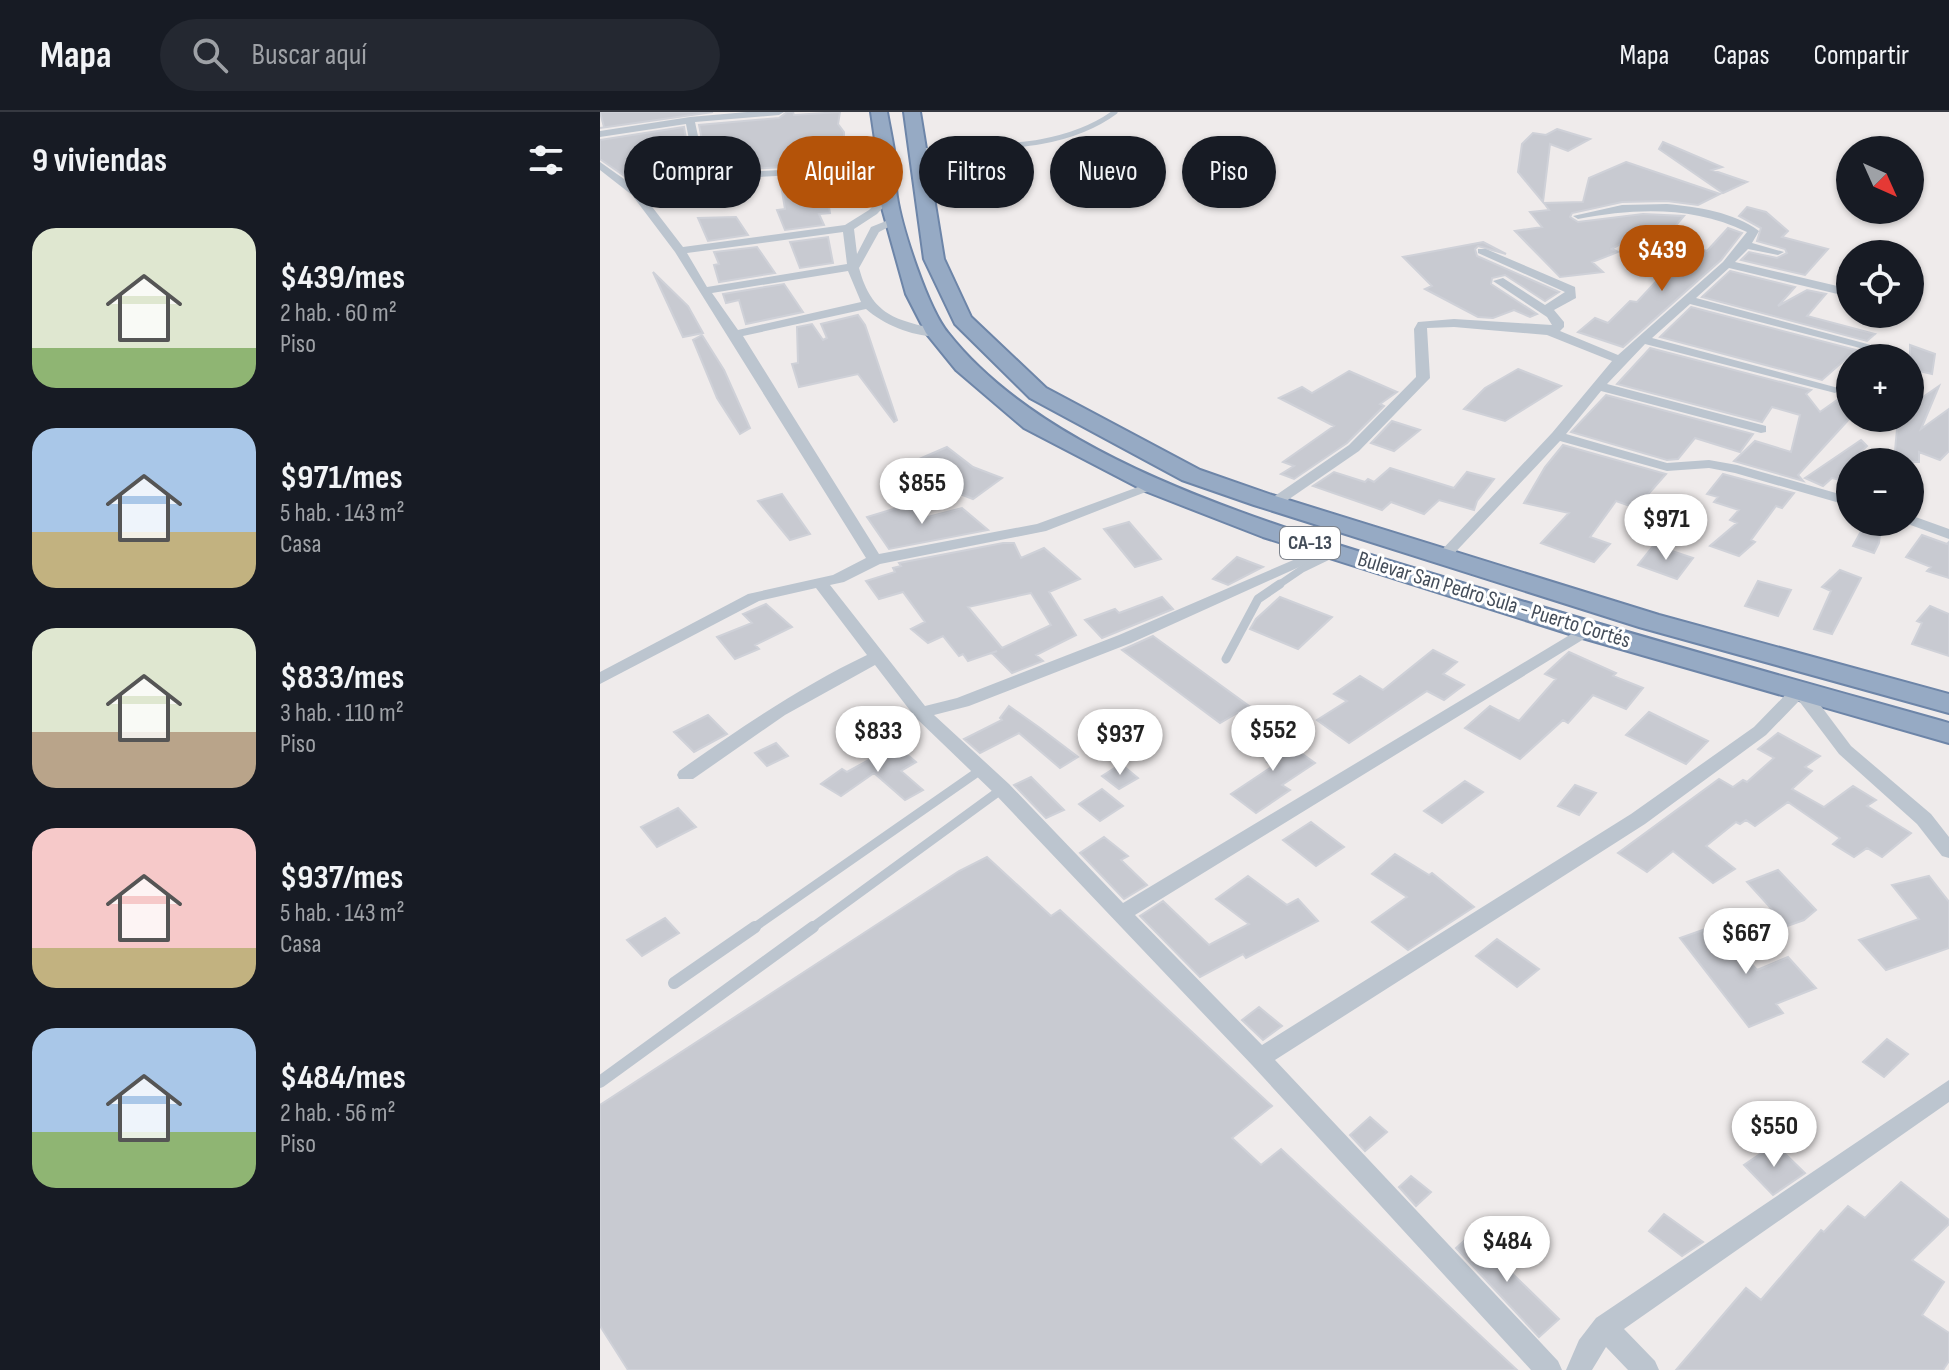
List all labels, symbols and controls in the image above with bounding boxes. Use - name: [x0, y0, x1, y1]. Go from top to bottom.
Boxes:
- search box: [160, 19, 720, 91]
- text: Mapa: [40, 33, 112, 78]
- icon: search: [188, 33, 232, 77]
- text: Buscar aquí: [252, 37, 367, 73]
- text: Mapa: [1620, 39, 1669, 72]
- text: Capas: [1713, 39, 1770, 72]
- text: Compartir: [1814, 39, 1909, 72]
- chip: Comprar: [624, 136, 761, 208]
- chip: Alquilar: [777, 136, 903, 208]
- chip: Filtros: [919, 136, 1034, 208]
- chip: Nuevo: [1050, 136, 1166, 208]
- chip: Piso: [1182, 136, 1276, 208]
- north arrow: [1836, 136, 1924, 224]
- map controls: [1836, 136, 1924, 536]
- icon: filters: [524, 138, 568, 182]
- text: 9 viviendas: [32, 140, 167, 181]
- pin: $439: [1615, 225, 1709, 293]
- text: $439: [1637, 235, 1687, 266]
- button: locate: [1836, 240, 1924, 328]
- text: $439/mes: [280, 257, 405, 298]
- icon: home: [96, 260, 192, 356]
- text: 2 hab. · 60 m²: [280, 298, 397, 329]
- text: Piso: [280, 329, 316, 360]
- button: +: [1836, 344, 1924, 432]
- button: −: [1836, 448, 1924, 536]
- text: $971/mes: [280, 457, 403, 498]
- pin: $855: [875, 458, 969, 526]
- icon: home: [96, 460, 192, 556]
- text: $855: [898, 468, 946, 499]
- pin: $971: [1619, 494, 1713, 562]
- text: 5 hab. · 143 m²: [280, 498, 405, 529]
- text: $971: [1642, 504, 1690, 535]
- road number: CA-13: [1280, 527, 1340, 559]
- text: Casa: [280, 529, 321, 560]
- street label: Bulevar San Pedro Sula - Puerto Cortés: [1354, 546, 1634, 654]
- text: $833/mes: [280, 657, 404, 698]
- icon: home: [96, 660, 192, 756]
- text: 3 hab. · 110 m²: [280, 698, 404, 729]
- pin: $552: [1226, 705, 1320, 773]
- pin: $833: [831, 706, 925, 774]
- pin: $937: [1073, 709, 1167, 777]
- text: $552: [1249, 715, 1297, 746]
- text: $833: [854, 716, 902, 747]
- text: $937: [1096, 719, 1144, 750]
- text: Piso: [280, 729, 316, 760]
- text: $937/mes: [280, 857, 403, 898]
- icon: home: [96, 860, 192, 956]
- text: 5 hab. · 143 m²: [280, 898, 405, 929]
- pin: $667: [1699, 908, 1793, 976]
- text: $667: [1721, 918, 1771, 949]
- text: Casa: [280, 929, 321, 960]
- text: $484/mes: [280, 1057, 406, 1098]
- icon: home: [96, 1060, 192, 1156]
- text: 2 hab. · 56 m²: [280, 1098, 396, 1129]
- pin: $550: [1727, 1101, 1821, 1169]
- text: $550: [1750, 1111, 1798, 1142]
- text: Piso: [280, 1129, 316, 1160]
- pin: $484: [1460, 1216, 1554, 1284]
- text: $484: [1482, 1226, 1532, 1257]

